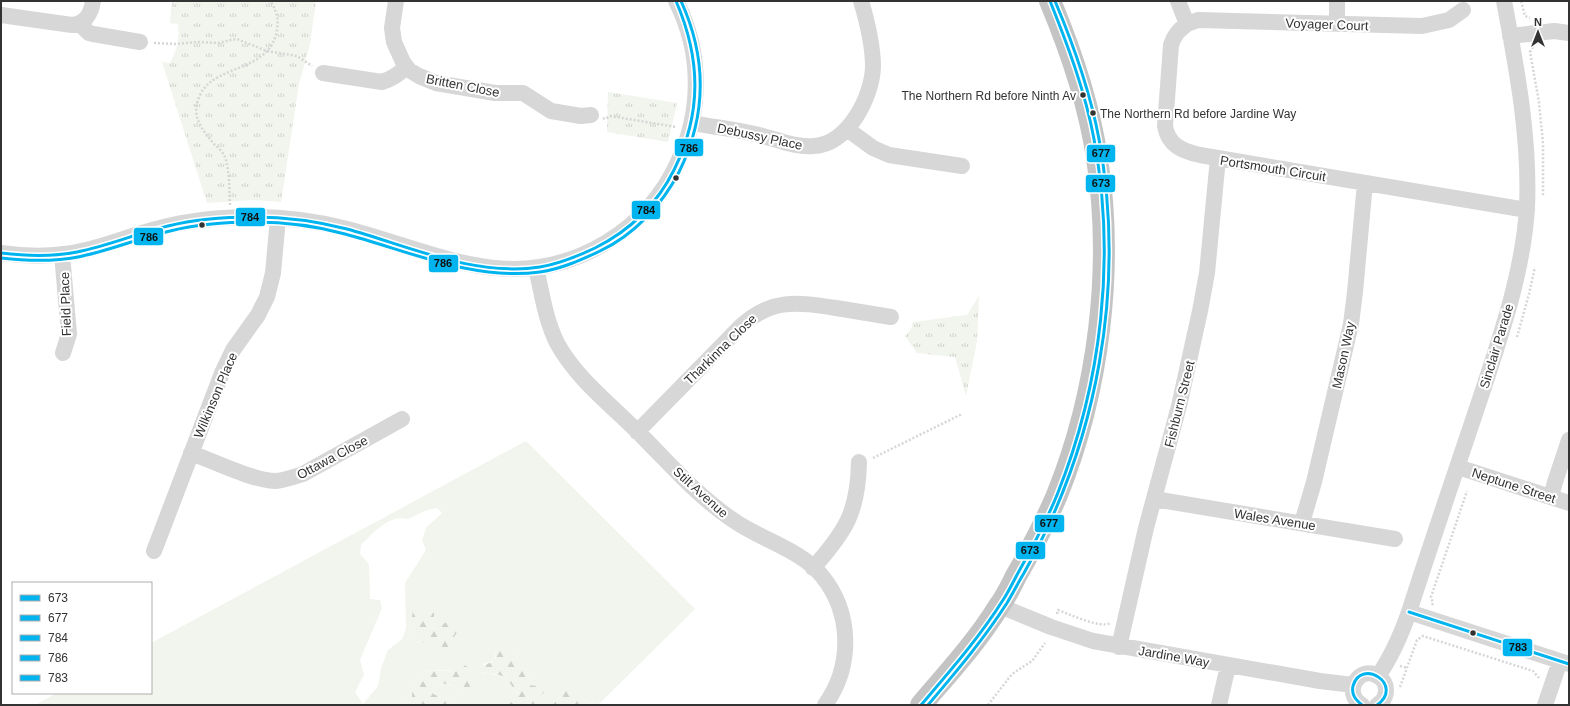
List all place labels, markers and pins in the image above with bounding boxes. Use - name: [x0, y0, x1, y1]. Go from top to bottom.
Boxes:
- place label: The Northern Rd before Ninth Av: [901, 89, 1076, 103]
- marker: The Northern Rd before Ninth Av: [1078, 90, 1088, 100]
- place label: The Northern Rd before Jardine Way: [1100, 107, 1296, 121]
- marker: The Northern Rd before Jardine Way: [1088, 108, 1098, 118]
- unlabelled marker: [671, 173, 681, 183]
- unlabelled marker: [197, 220, 207, 230]
- unlabelled marker: [1468, 628, 1478, 638]

